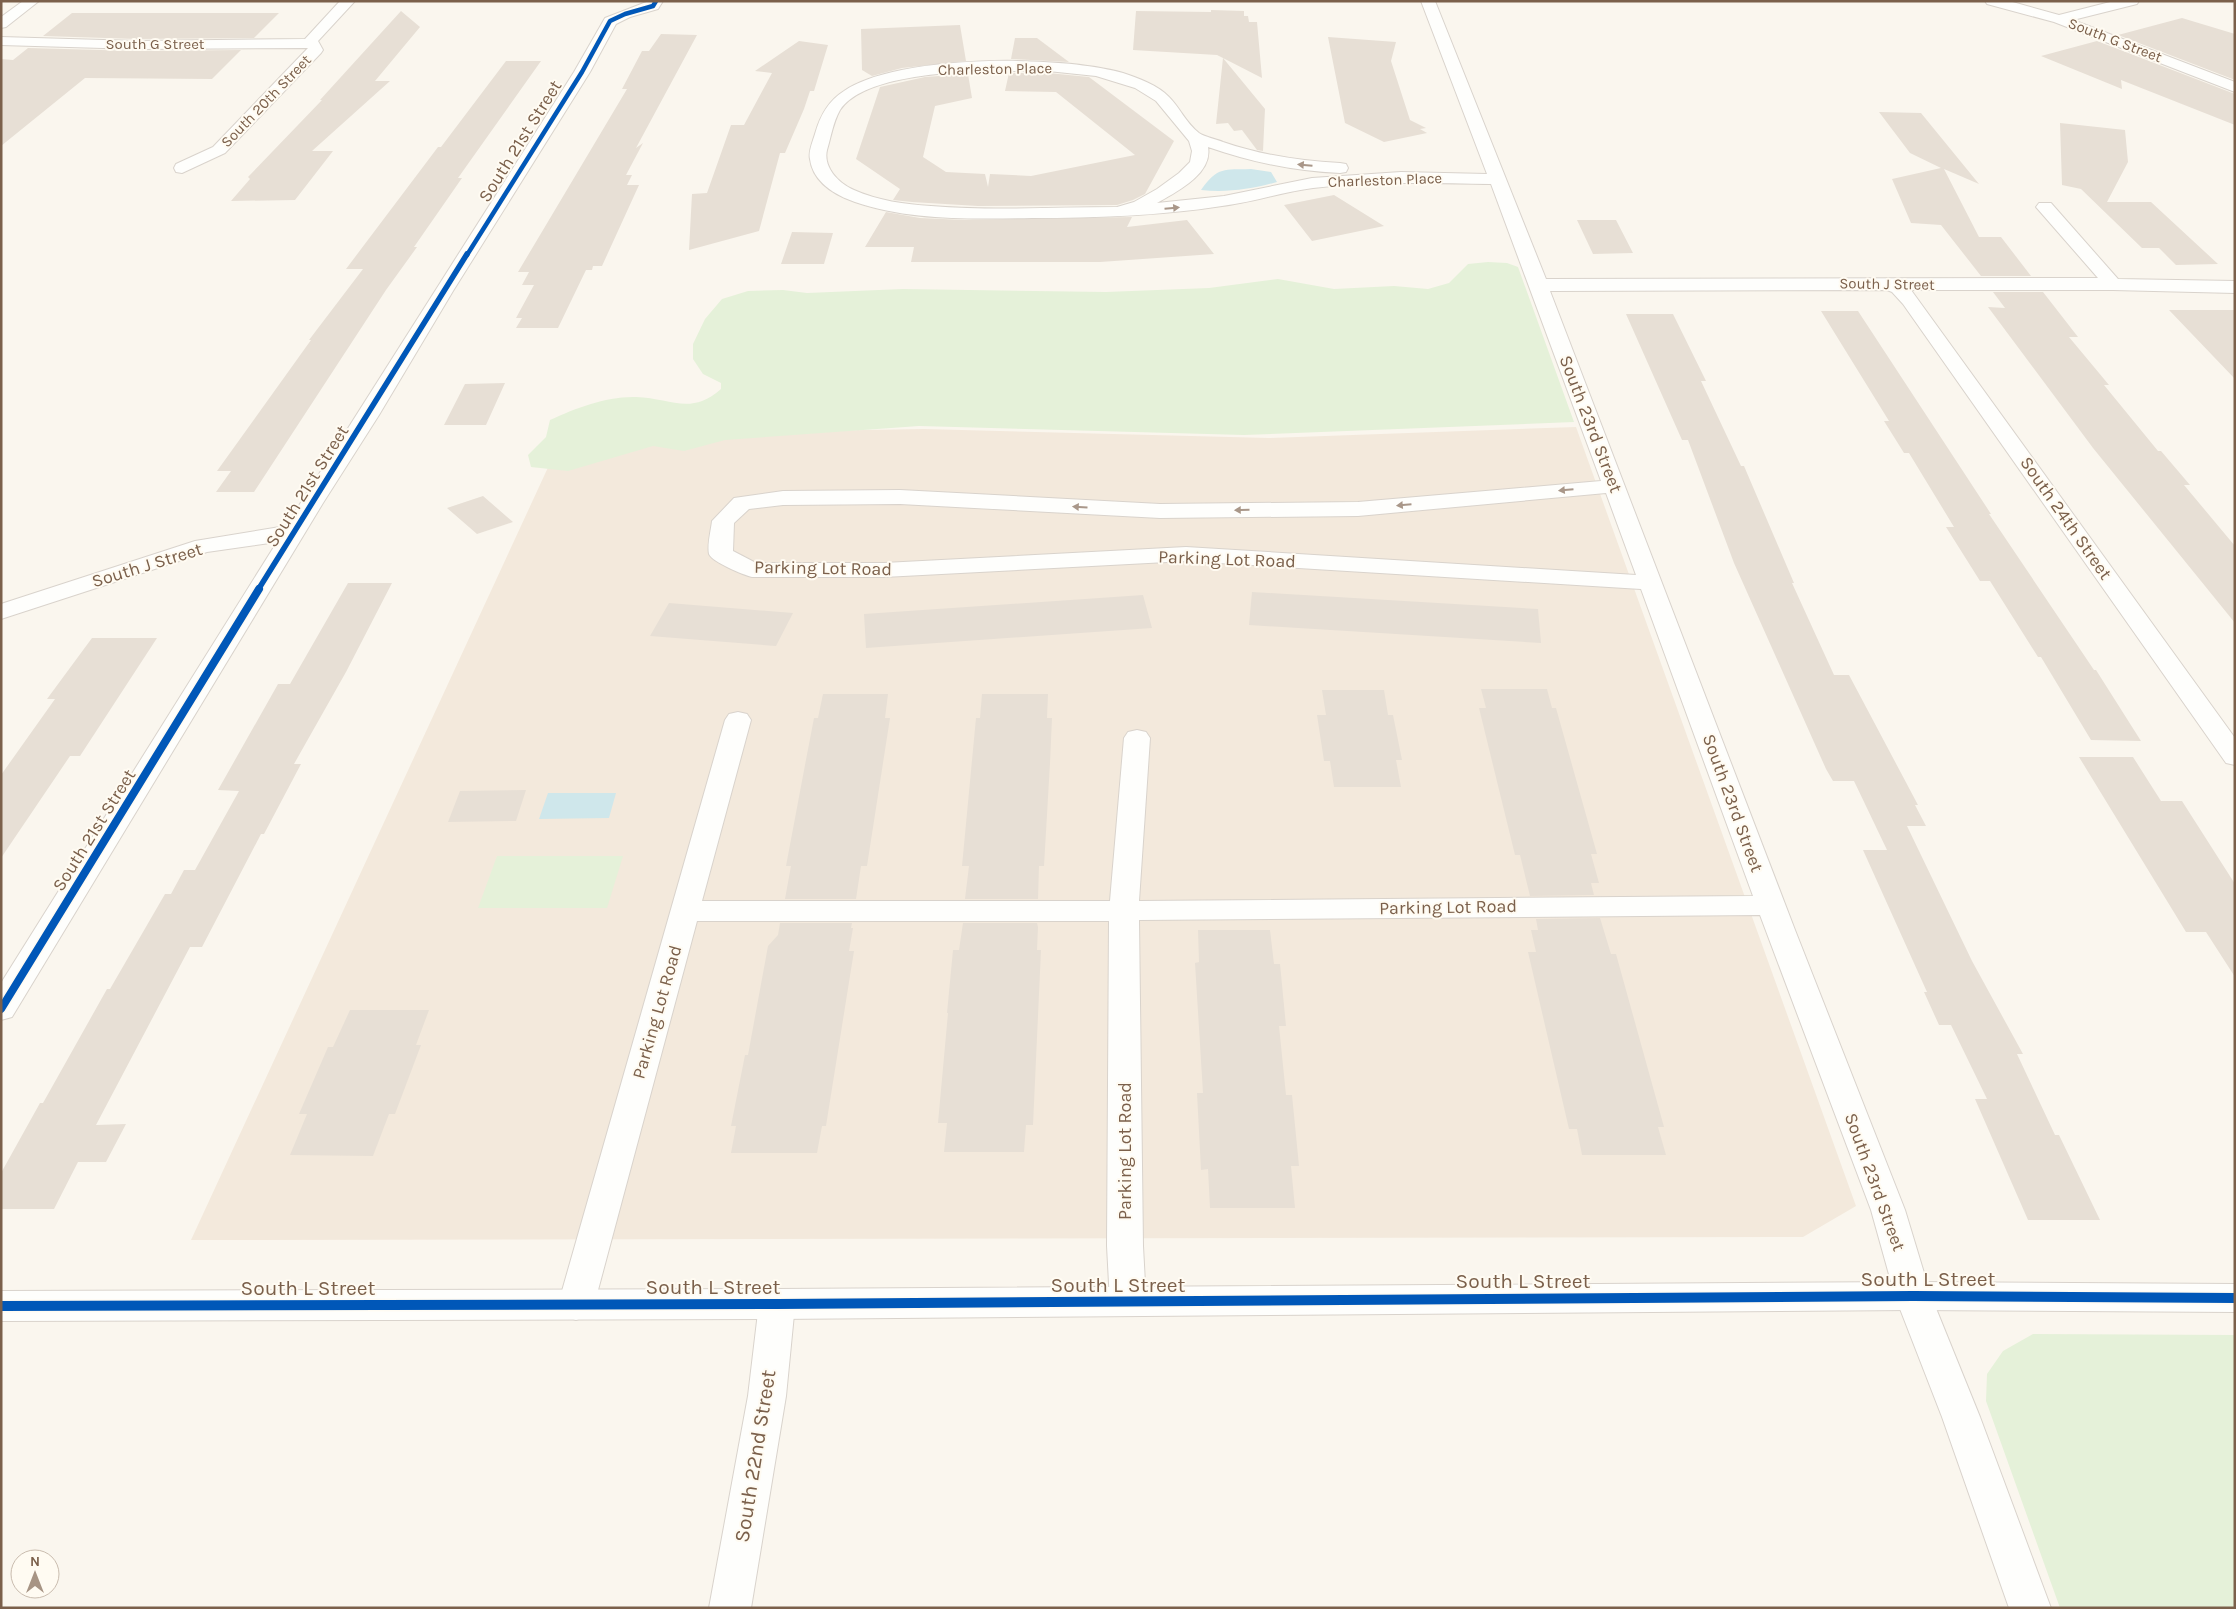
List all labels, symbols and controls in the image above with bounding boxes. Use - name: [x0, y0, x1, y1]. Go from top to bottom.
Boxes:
- street label: South G Street: [2066, 14, 2165, 66]
- street label: South G Street: [106, 35, 205, 53]
- street label: South 20th Street: [217, 51, 315, 151]
- street label: Charleston Place: [938, 59, 1052, 79]
- street label: South 21st Street: [474, 76, 566, 206]
- one-way arrow: [1297, 161, 1313, 169]
- street label: Charleston Place: [1328, 169, 1442, 191]
- one-way arrow: [1165, 203, 1181, 211]
- street label: South J Street: [1839, 274, 1935, 294]
- street label: South 23rd Street: [1555, 352, 1627, 496]
- street label: South 21st Street: [261, 421, 353, 551]
- street label: South 24th Street: [2015, 452, 2117, 584]
- one-way arrow: [1558, 487, 1574, 495]
- one-way arrow: [1396, 501, 1412, 509]
- one-way arrow: [1071, 502, 1087, 510]
- one-way arrow: [1234, 506, 1250, 514]
- street label: South J Street: [89, 538, 205, 592]
- street label: Parking Lot Road: [1158, 546, 1296, 572]
- street label: Parking Lot Road: [754, 556, 892, 580]
- street label: South 23rd Street: [1698, 731, 1768, 875]
- street label: South 21st Street: [48, 765, 140, 895]
- street label: Parking Lot Road: [1379, 895, 1517, 919]
- street label: Parking Lot Road: [627, 943, 687, 1081]
- street label: Parking Lot Road: [1114, 1082, 1136, 1220]
- street label: South 23rd Street: [1840, 1110, 1910, 1254]
- street label: South L Street: [1861, 1267, 1996, 1291]
- street label: South L Street: [1456, 1269, 1591, 1293]
- street label: South L Street: [1051, 1273, 1186, 1297]
- street label: South L Street: [646, 1275, 781, 1299]
- street label: South L Street: [241, 1276, 376, 1300]
- street label: South 22nd Street: [729, 1368, 781, 1544]
- north arrow: [10, 1549, 60, 1599]
- text: N: [30, 1553, 40, 1570]

